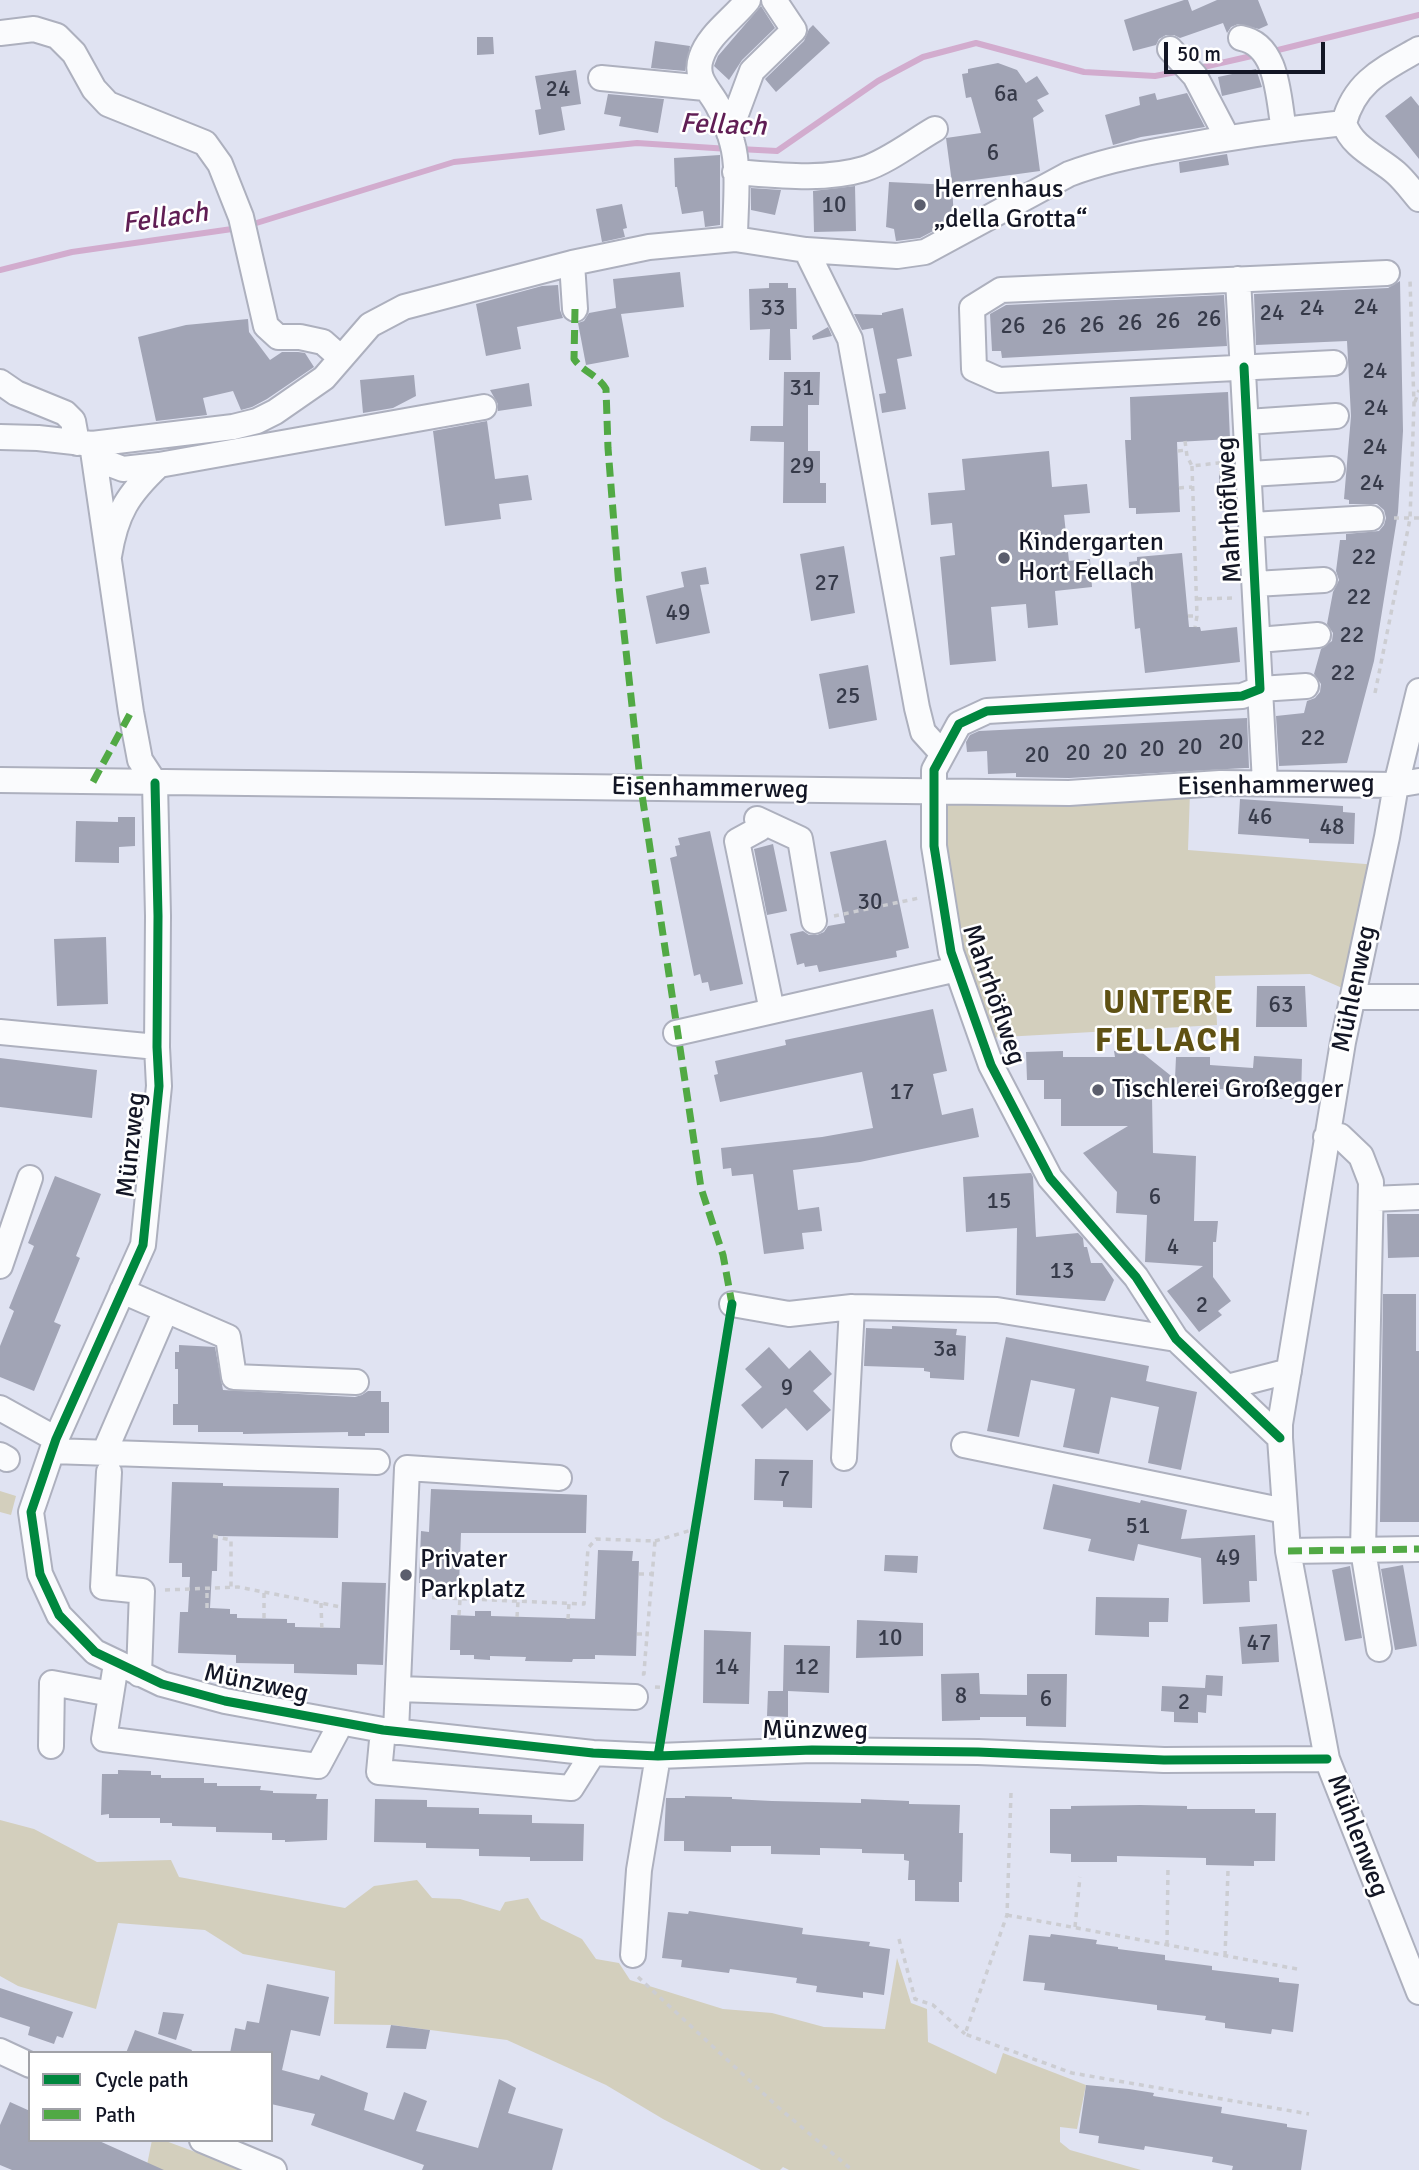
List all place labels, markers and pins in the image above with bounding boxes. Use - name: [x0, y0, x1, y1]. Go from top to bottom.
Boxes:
- place label: Herrenhaus „della Grotta“: [934, 174, 1087, 235]
- marker: Herrenhaus „della Grotta“: [912, 197, 928, 213]
- place label: Kindergarten Hort Fellach: [1018, 527, 1164, 588]
- marker: Kindergarten Hort Fellach: [996, 550, 1012, 566]
- place label: Tischlerei Großegger: [1112, 1074, 1343, 1106]
- marker: Tischlerei Großegger: [1090, 1082, 1106, 1098]
- place label: Privater Parkplatz: [420, 1544, 525, 1606]
- marker: Privater Parkplatz: [398, 1567, 414, 1583]

